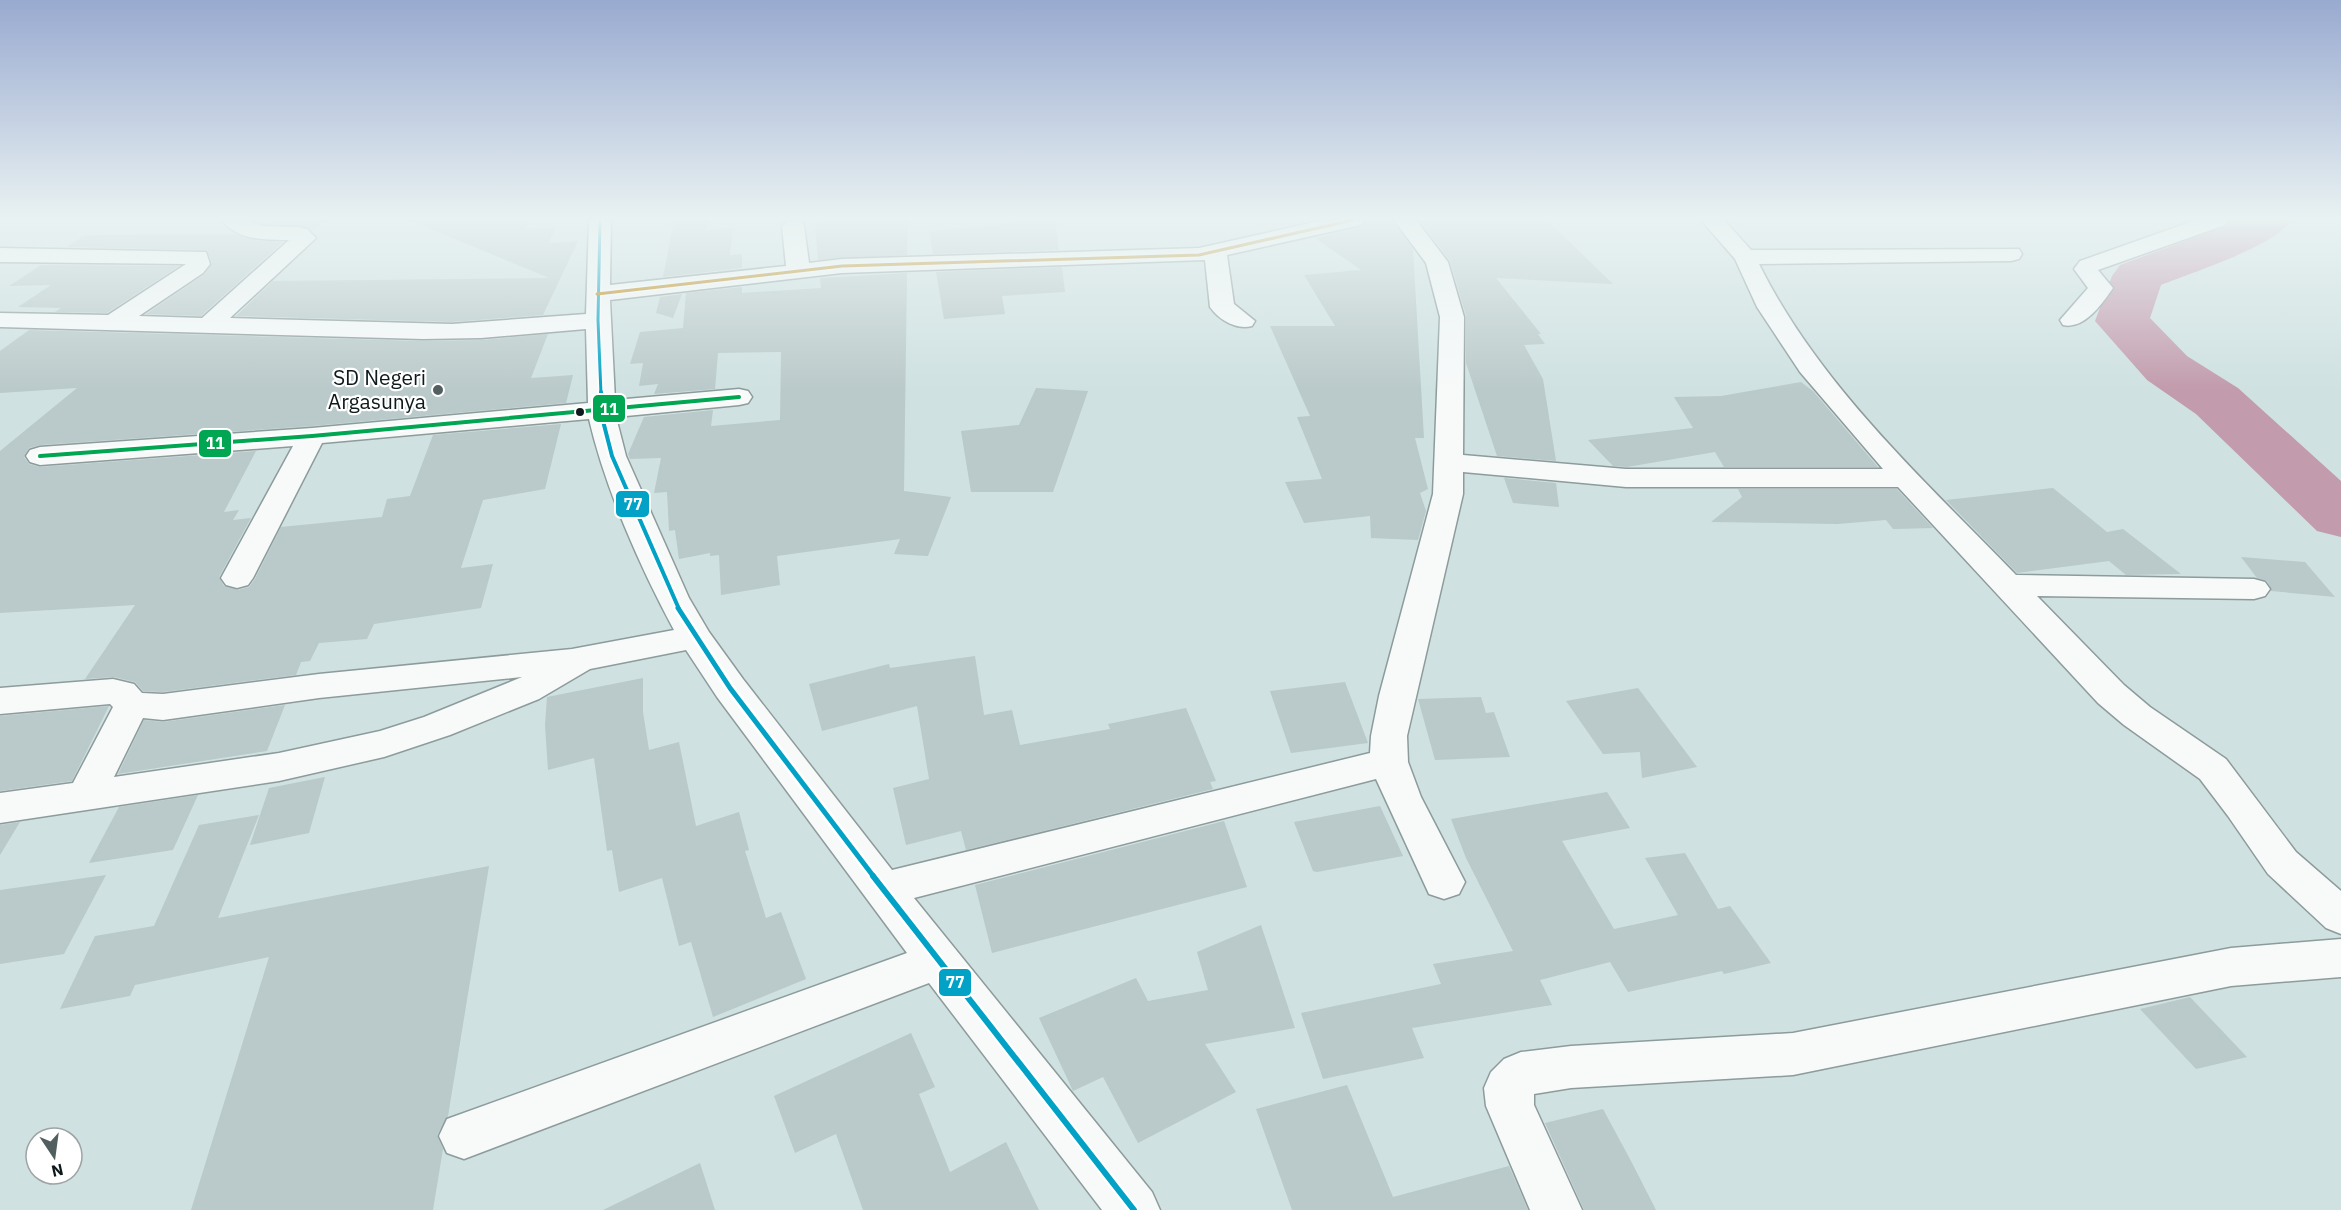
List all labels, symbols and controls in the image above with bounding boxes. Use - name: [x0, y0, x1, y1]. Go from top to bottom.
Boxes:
- place label: SD Negeri Argasunya: [328, 363, 426, 415]
- marker: SD Negeri Argasunya: [431, 383, 445, 397]
- line badge: 11: [592, 394, 626, 423]
- text: 11: [599, 399, 619, 419]
- unlabelled marker: [574, 406, 586, 418]
- line badge: 11: [198, 429, 232, 458]
- text: 11: [205, 433, 225, 453]
- line badge: 77: [615, 490, 650, 518]
- text: 77: [623, 494, 643, 514]
- line badge: 77: [938, 968, 972, 997]
- text: 77: [945, 972, 965, 992]
- north arrow: [24, 1126, 84, 1186]
- text: N: [49, 1160, 65, 1182]

